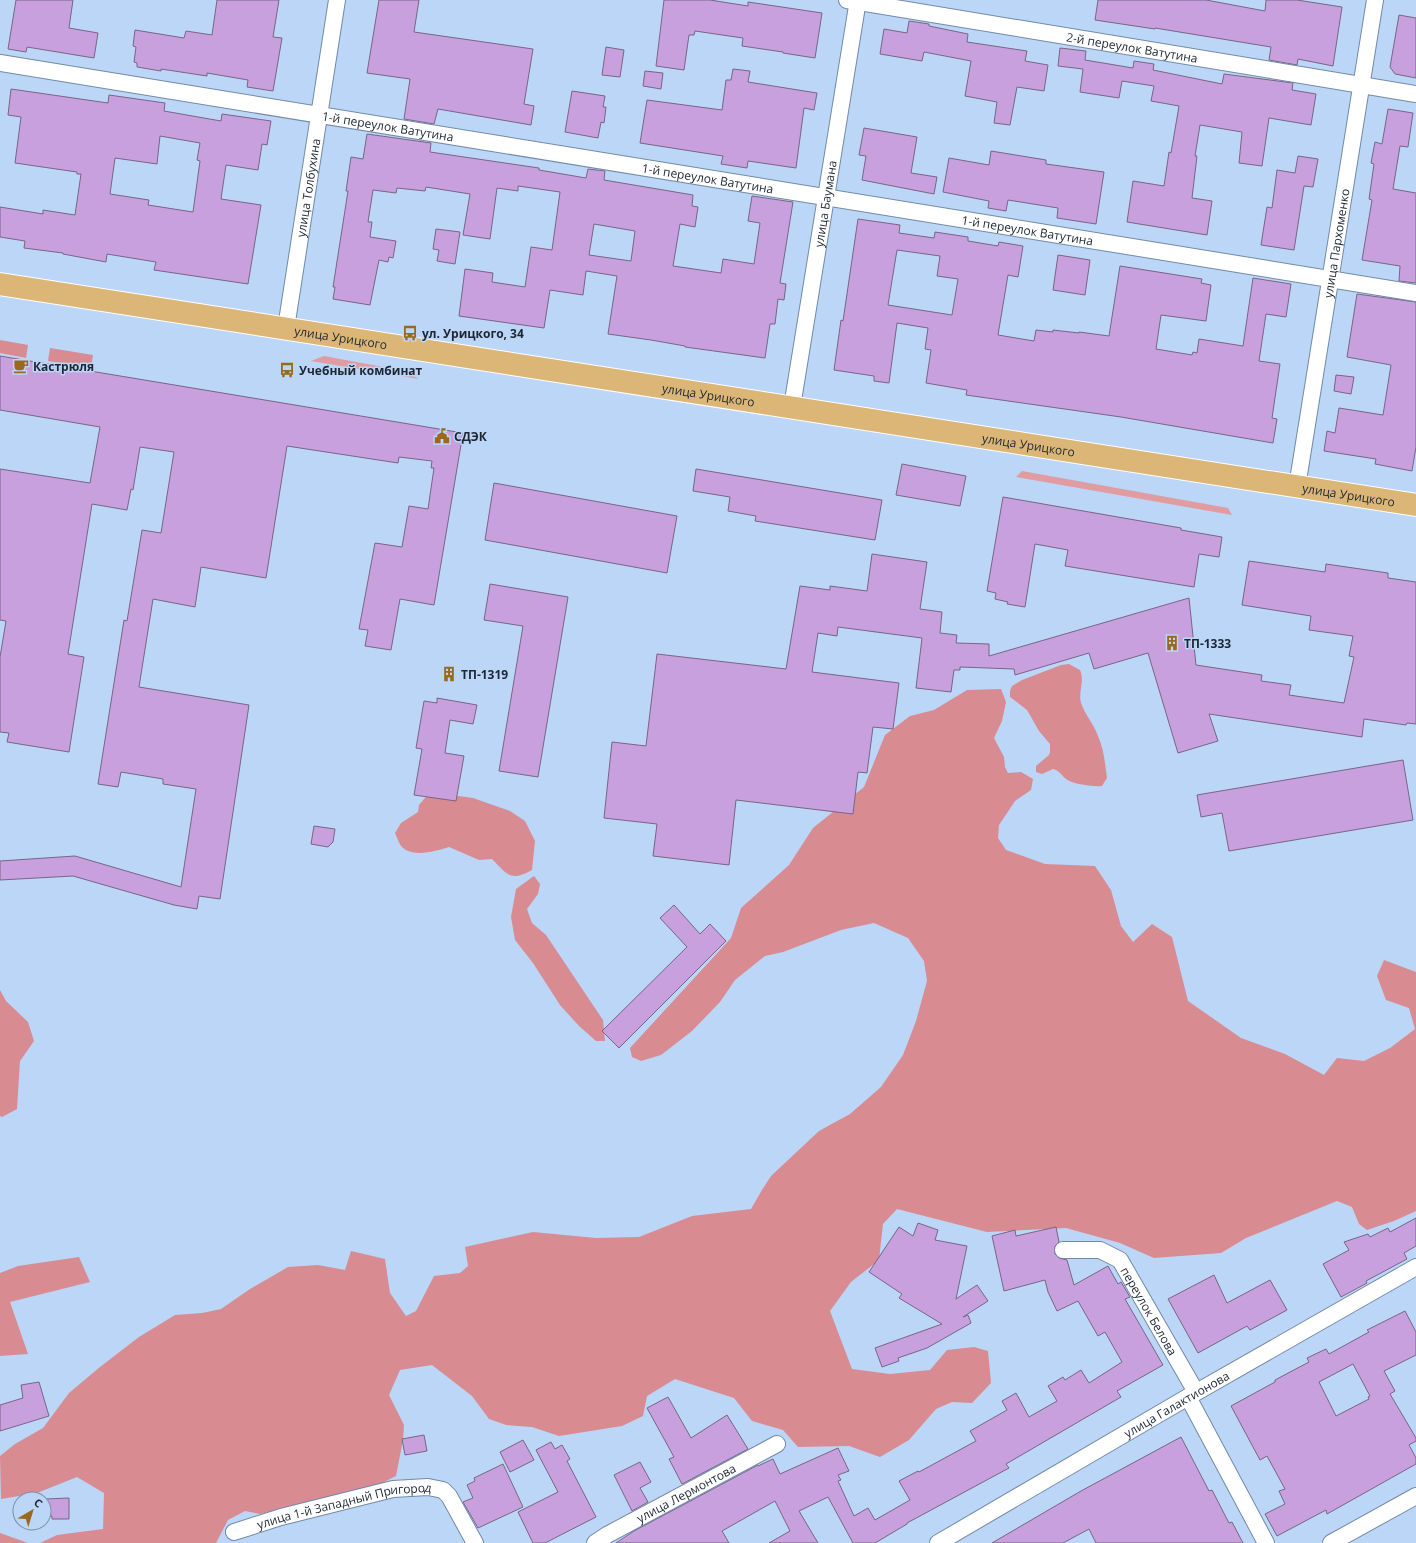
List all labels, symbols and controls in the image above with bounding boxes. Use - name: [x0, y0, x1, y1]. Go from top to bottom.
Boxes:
- street label: 2-й переулок Ватутина: [1065, 28, 1199, 66]
- street label: 1-й переулок Ватутина: [321, 107, 455, 145]
- street label: улица Толбухина: [292, 137, 324, 238]
- street label: 1-й переулок Ватутина: [641, 159, 775, 197]
- street label: улица Баумана: [810, 159, 840, 248]
- street label: улица Пархоменко: [1319, 187, 1353, 299]
- street label: 1-й переулок Ватутина: [961, 211, 1094, 249]
- street label: улица Урицкого: [293, 322, 388, 353]
- bus stop icon: ул. Урицкого, 34: [401, 324, 419, 342]
- place label: ул. Урицкого, 34: [422, 325, 524, 342]
- cafe icon: Кастрюля: [12, 357, 30, 375]
- place label: Кастрюля: [33, 358, 94, 375]
- bus stop icon: Учебный комбинат: [278, 361, 296, 379]
- place label: Учебный комбинат: [299, 362, 423, 379]
- street label: улица Урицкого: [661, 379, 756, 410]
- public building icon: СДЭК: [433, 427, 451, 445]
- place label: СДЭК: [454, 428, 488, 445]
- street label: улица Урицкого: [981, 429, 1076, 460]
- street label: улица Урицкого: [1301, 479, 1396, 510]
- building icon: ТП-1333: [1163, 634, 1181, 652]
- place label: ТП-1333: [1184, 635, 1231, 652]
- building icon: ТП-1319: [440, 665, 458, 683]
- place label: ТП-1319: [461, 666, 508, 683]
- street label: переулок Белова: [1117, 1263, 1181, 1358]
- street label: улица Галактионова: [1120, 1367, 1232, 1441]
- street label: улица Лермонтова: [633, 1459, 739, 1526]
- street label: улица 1-й Западный Пригород: [255, 1478, 433, 1533]
- north arrow: [12, 1491, 52, 1531]
- text: С: [31, 1495, 46, 1511]

